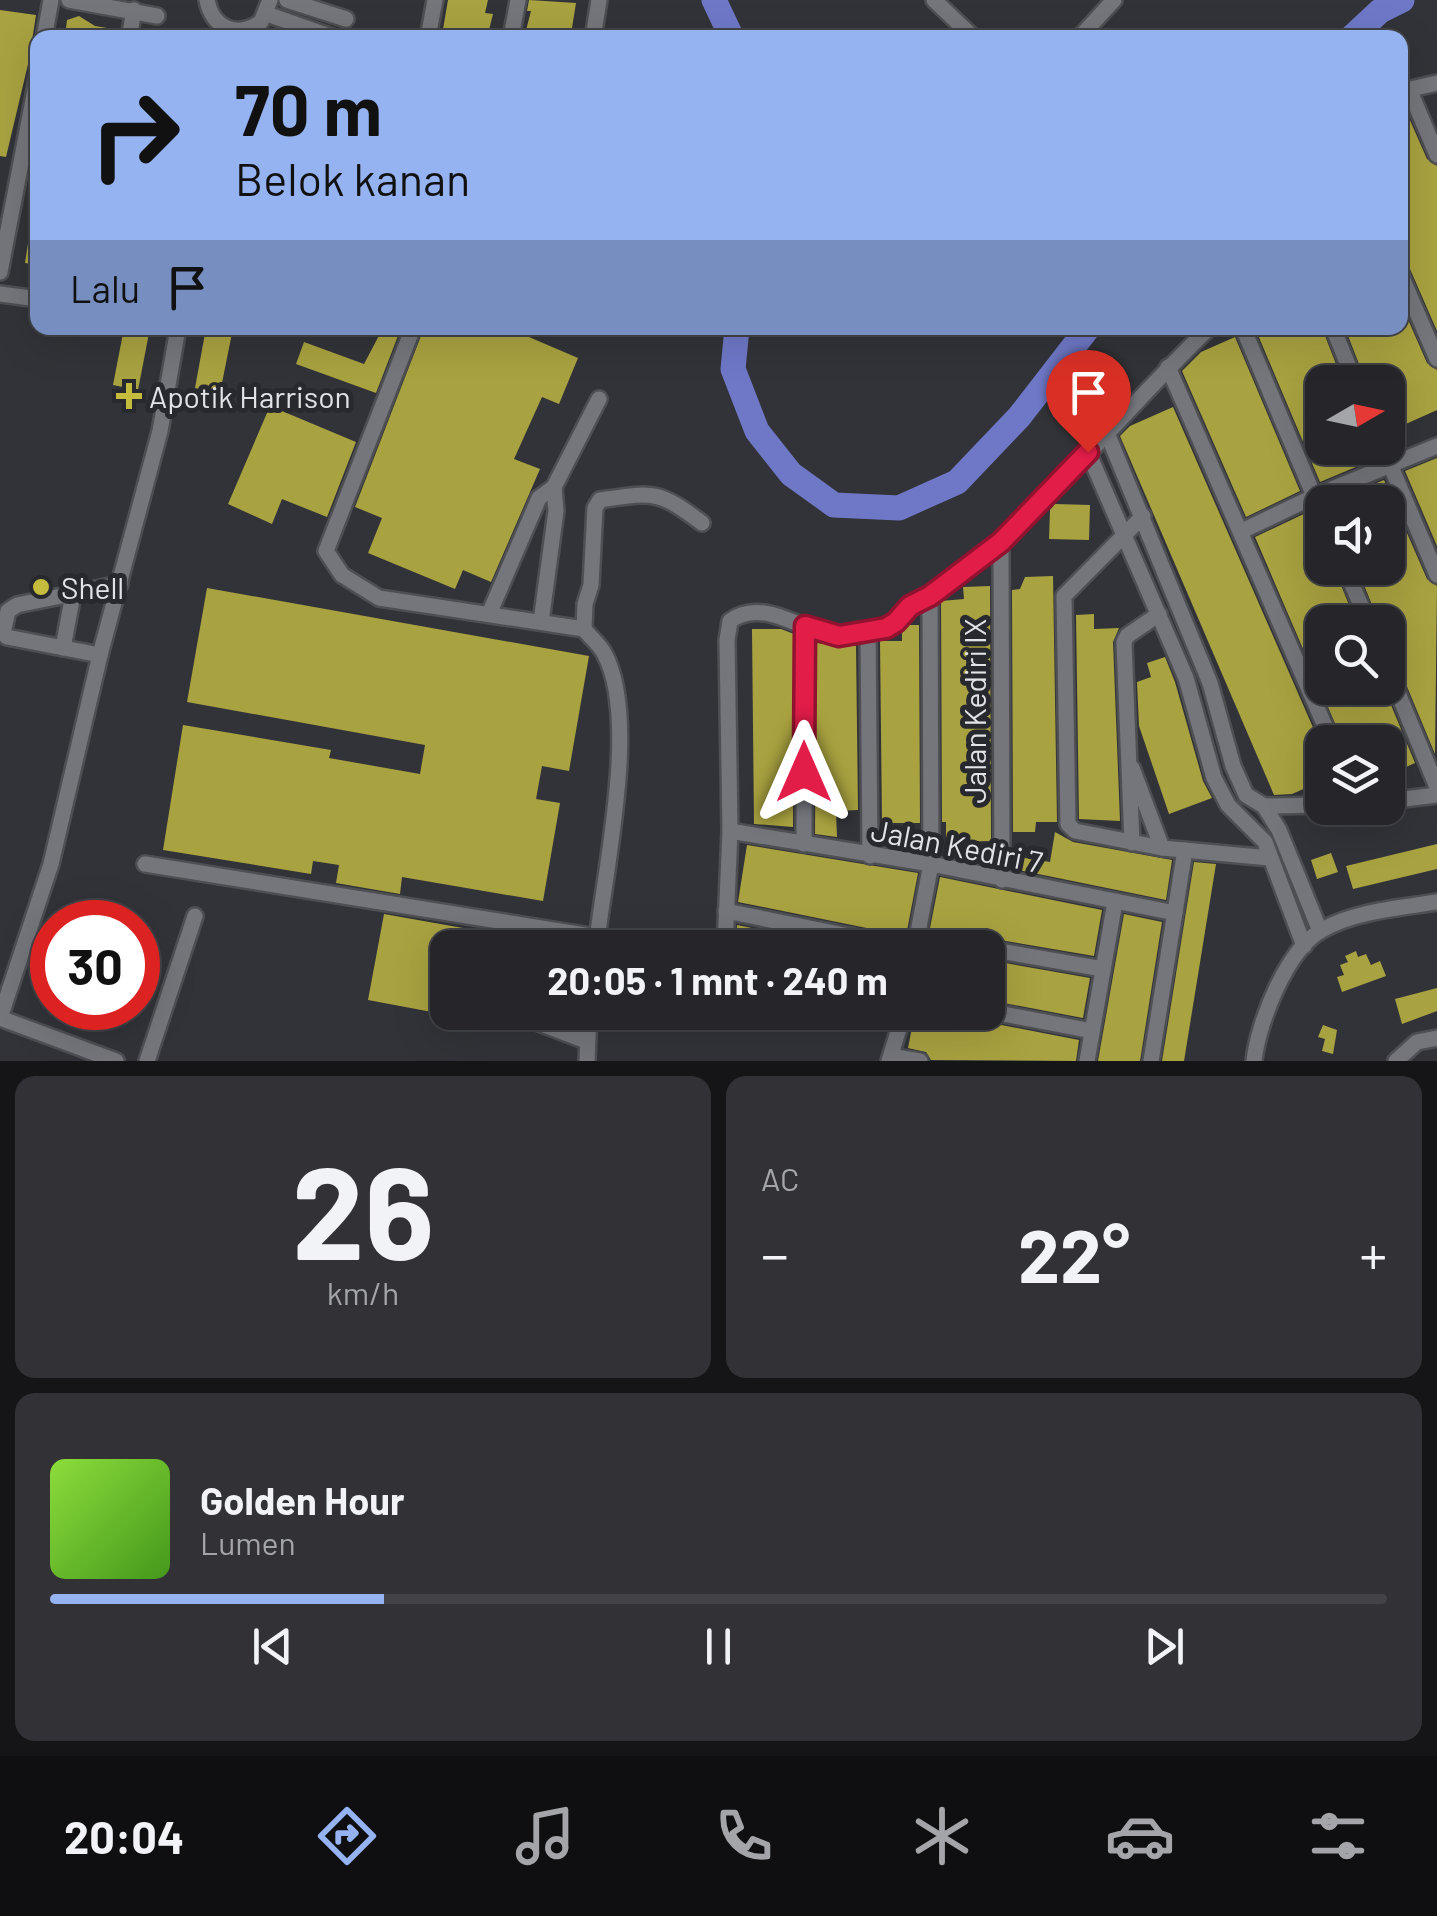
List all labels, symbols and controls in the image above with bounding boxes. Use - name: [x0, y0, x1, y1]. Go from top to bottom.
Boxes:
- text: 70 m: [235, 66, 382, 150]
- icon: right: [70, 70, 200, 200]
- text: Belok kanan: [235, 151, 470, 205]
- icon: arrive: [160, 260, 215, 315]
- text: Lalu: [70, 265, 140, 311]
- pin: [1046, 350, 1131, 453]
- icon: arrive: [1061, 365, 1116, 420]
- north arrow: [1305, 365, 1405, 465]
- map controls: [1305, 365, 1405, 825]
- place label: Apotik Harrison: [149, 378, 351, 414]
- marker: Apotik Harrison: [118, 385, 140, 407]
- button: sound: [1305, 485, 1405, 585]
- place label: Shell: [61, 569, 124, 605]
- marker: Shell: [30, 576, 52, 598]
- button: search: [1305, 605, 1405, 705]
- street label: Jalan Kediri IX: [956, 619, 992, 803]
- position arrow: [752, 720, 856, 824]
- button: layers: [1305, 725, 1405, 825]
- street label: Jalan Kediri 7: [868, 811, 1046, 879]
- speed limit sign: 30: [30, 900, 160, 1030]
- text: 20:05 · 1 mnt · 240 m: [547, 957, 888, 1003]
- text: 26: [292, 1130, 434, 1286]
- text: AC: [761, 1159, 799, 1197]
- text: 22°: [1018, 1208, 1130, 1298]
- text: −: [761, 1220, 789, 1286]
- text: +: [1359, 1220, 1387, 1286]
- text: km/h: [327, 1273, 399, 1311]
- text: Golden Hour: [200, 1477, 405, 1523]
- text: Lumen: [200, 1523, 296, 1561]
- icon: previous: [245, 1619, 300, 1674]
- icon: pause: [691, 1619, 746, 1674]
- icon: next: [1137, 1619, 1192, 1674]
- icon: directions: [312, 1801, 382, 1871]
- icon: music: [510, 1801, 580, 1871]
- icon: phone: [709, 1801, 779, 1871]
- icon: climate: [907, 1801, 977, 1871]
- icon: car: [1105, 1801, 1175, 1871]
- icon: filters: [1303, 1801, 1373, 1871]
- text: 20:04: [64, 1809, 184, 1863]

